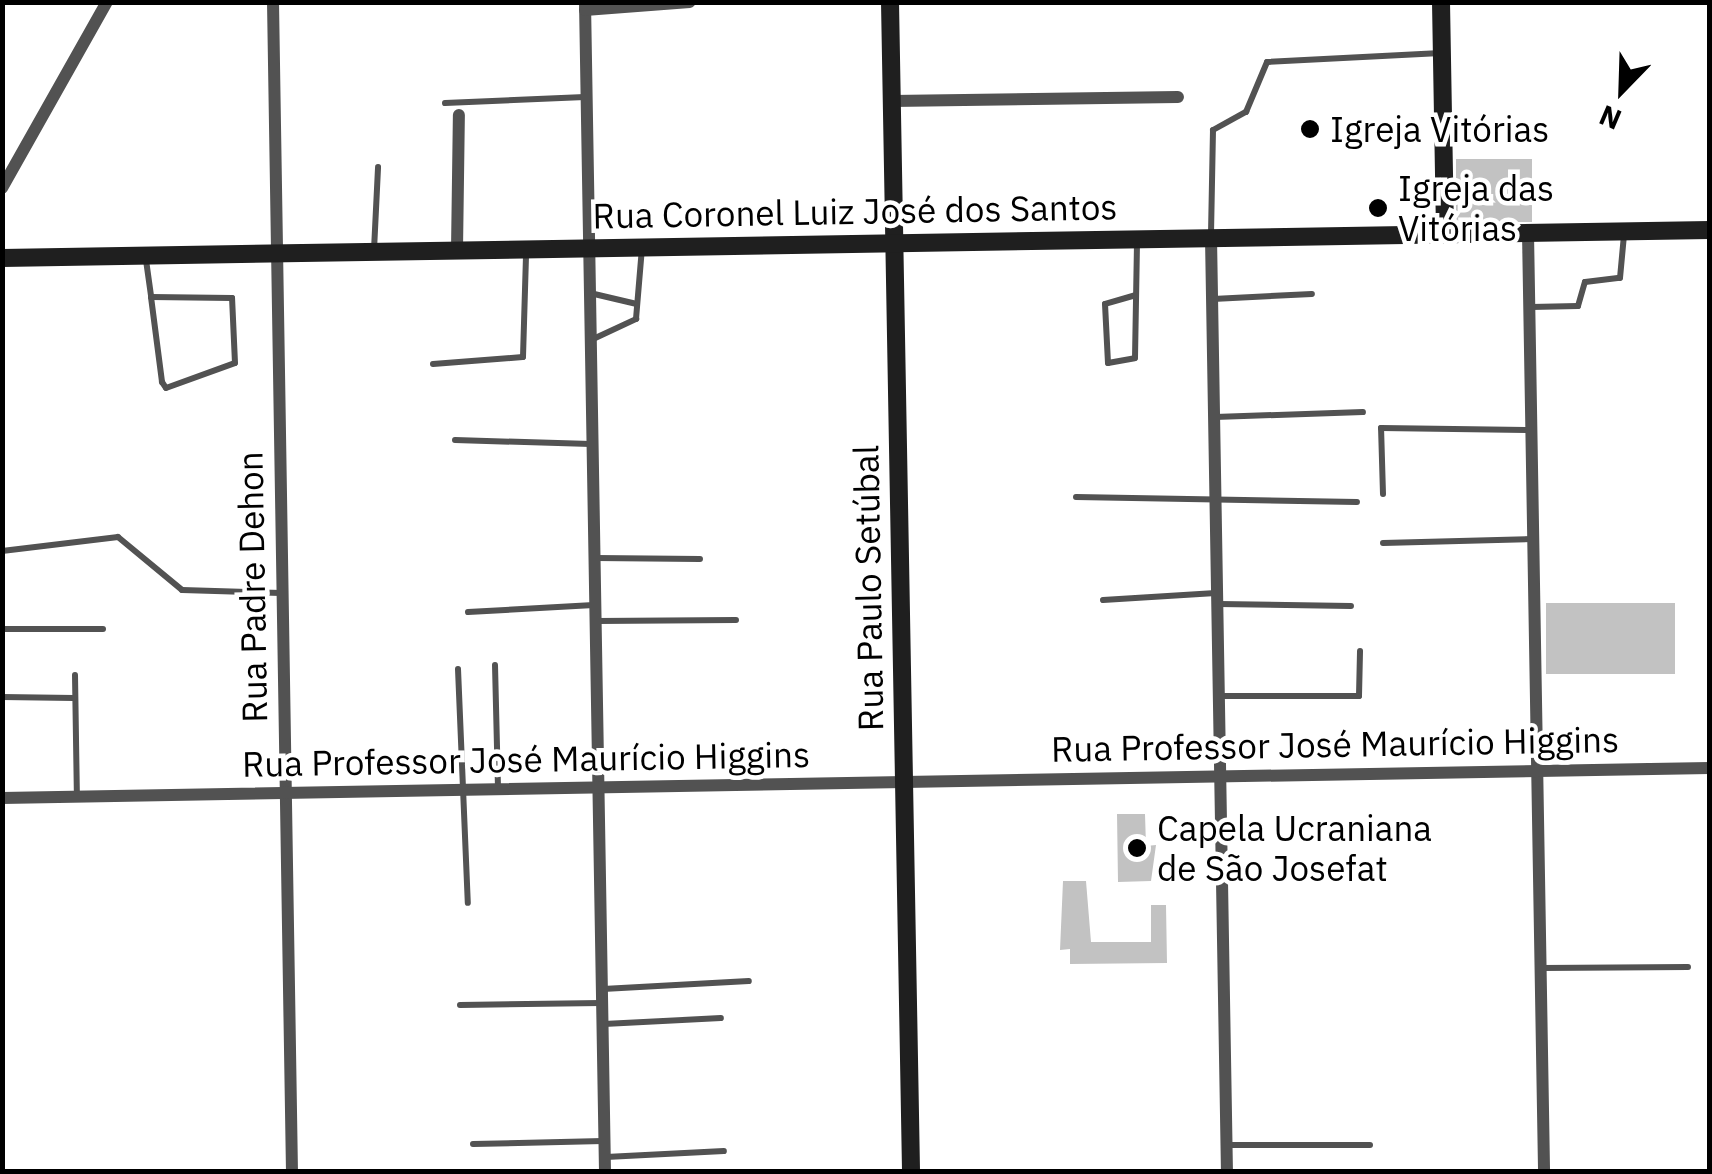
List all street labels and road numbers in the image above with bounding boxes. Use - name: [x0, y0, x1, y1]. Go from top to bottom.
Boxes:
- street label: Rua Coronel Luiz José dos Santos: [592, 185, 1118, 237]
- street label: Rua Paulo Setúbal: [845, 445, 891, 731]
- street label: Rua Padre Dehon: [229, 451, 275, 723]
- street label: Rua Professor José Maurício Higgins: [1051, 718, 1619, 770]
- street label: Rua Professor José Maurício Higgins: [242, 733, 810, 785]

